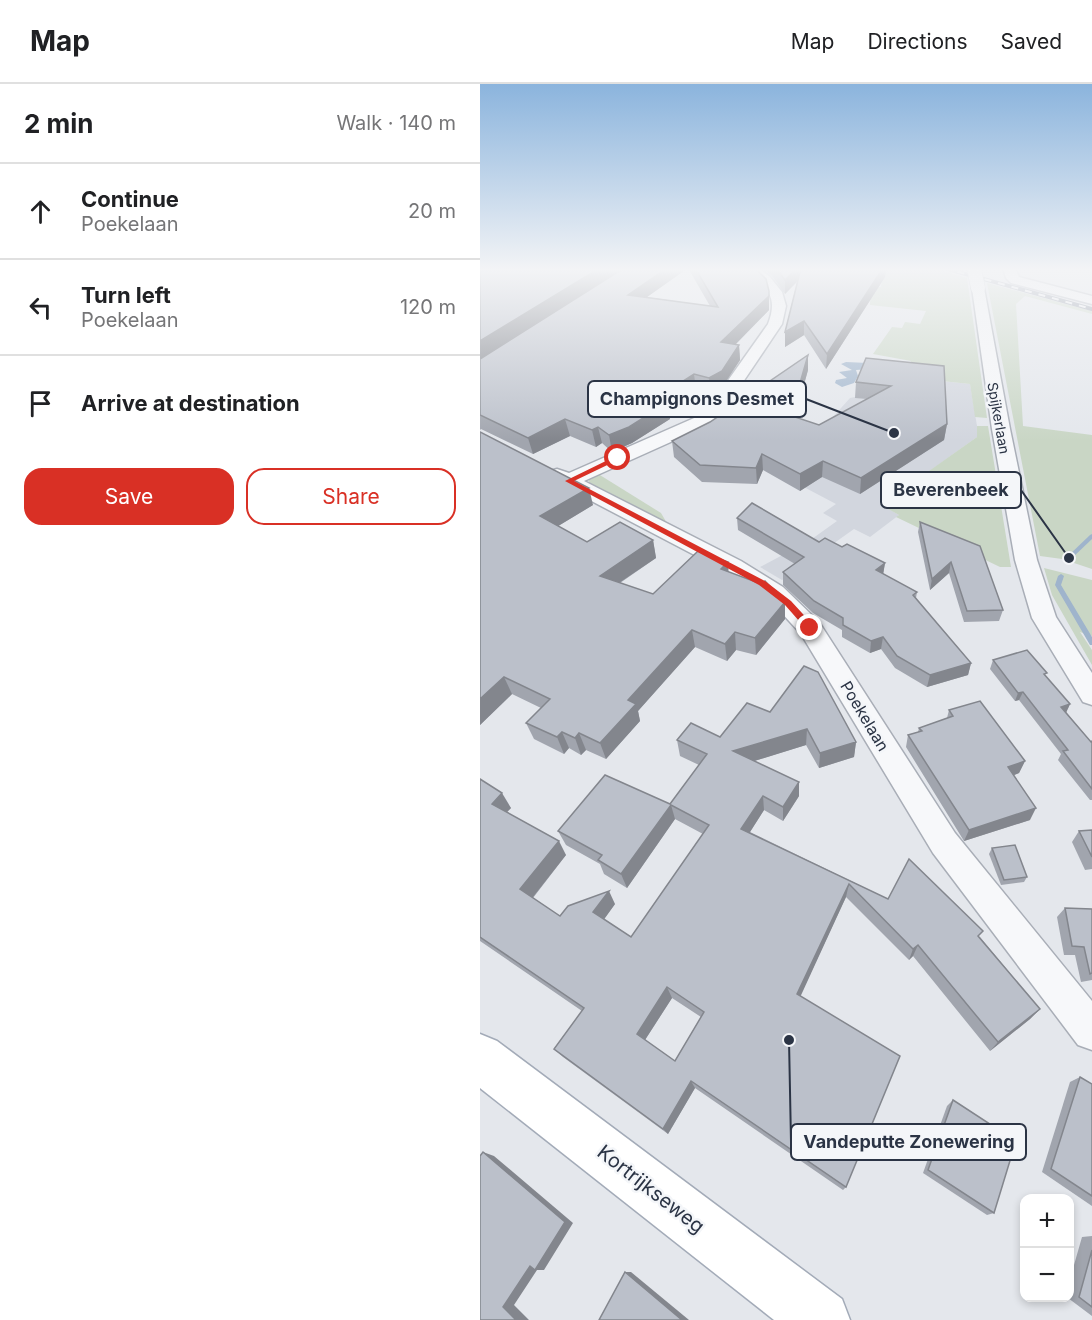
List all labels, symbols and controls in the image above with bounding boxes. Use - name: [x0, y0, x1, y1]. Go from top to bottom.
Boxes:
- text: Map: [30, 24, 90, 58]
- text: Map: [791, 29, 834, 54]
- text: Directions: [867, 29, 968, 54]
- text: Saved: [1001, 29, 1062, 54]
- text: 2 min: [24, 108, 94, 139]
- text: Walk · 140 m: [336, 111, 456, 135]
- text: Continue: [81, 186, 179, 212]
- icon: ahead: [24, 195, 57, 228]
- text: 20 m: [408, 199, 456, 223]
- text: Poekelaan: [81, 212, 179, 236]
- text: Turn left: [81, 282, 171, 308]
- icon: left: [24, 291, 57, 324]
- text: 120 m: [400, 295, 456, 319]
- text: Poekelaan: [81, 308, 179, 332]
- callout: Champignons Desmet: [588, 381, 806, 417]
- street label: Spijkerlaan: [984, 381, 1014, 455]
- icon: arrive: [24, 387, 57, 420]
- text: Champignons Desmet: [600, 388, 795, 409]
- text: Arrive at destination: [81, 390, 300, 416]
- route start: [604, 444, 630, 470]
- button: Save: [24, 468, 234, 525]
- button: Share: [246, 468, 456, 525]
- callout: Beverenbeek: [881, 472, 1021, 508]
- text: Beverenbeek: [893, 479, 1009, 500]
- route end: [796, 614, 822, 640]
- street label: Poekelaan: [836, 677, 894, 755]
- callout: Vandeputte Zonewering: [791, 1124, 1026, 1160]
- text: Vandeputte Zonewering: [803, 1131, 1015, 1152]
- street label: Kortrijkseweg: [593, 1140, 709, 1238]
- map controls: [1020, 1194, 1074, 1302]
- button: +: [1020, 1194, 1074, 1248]
- button: −: [1020, 1248, 1074, 1302]

